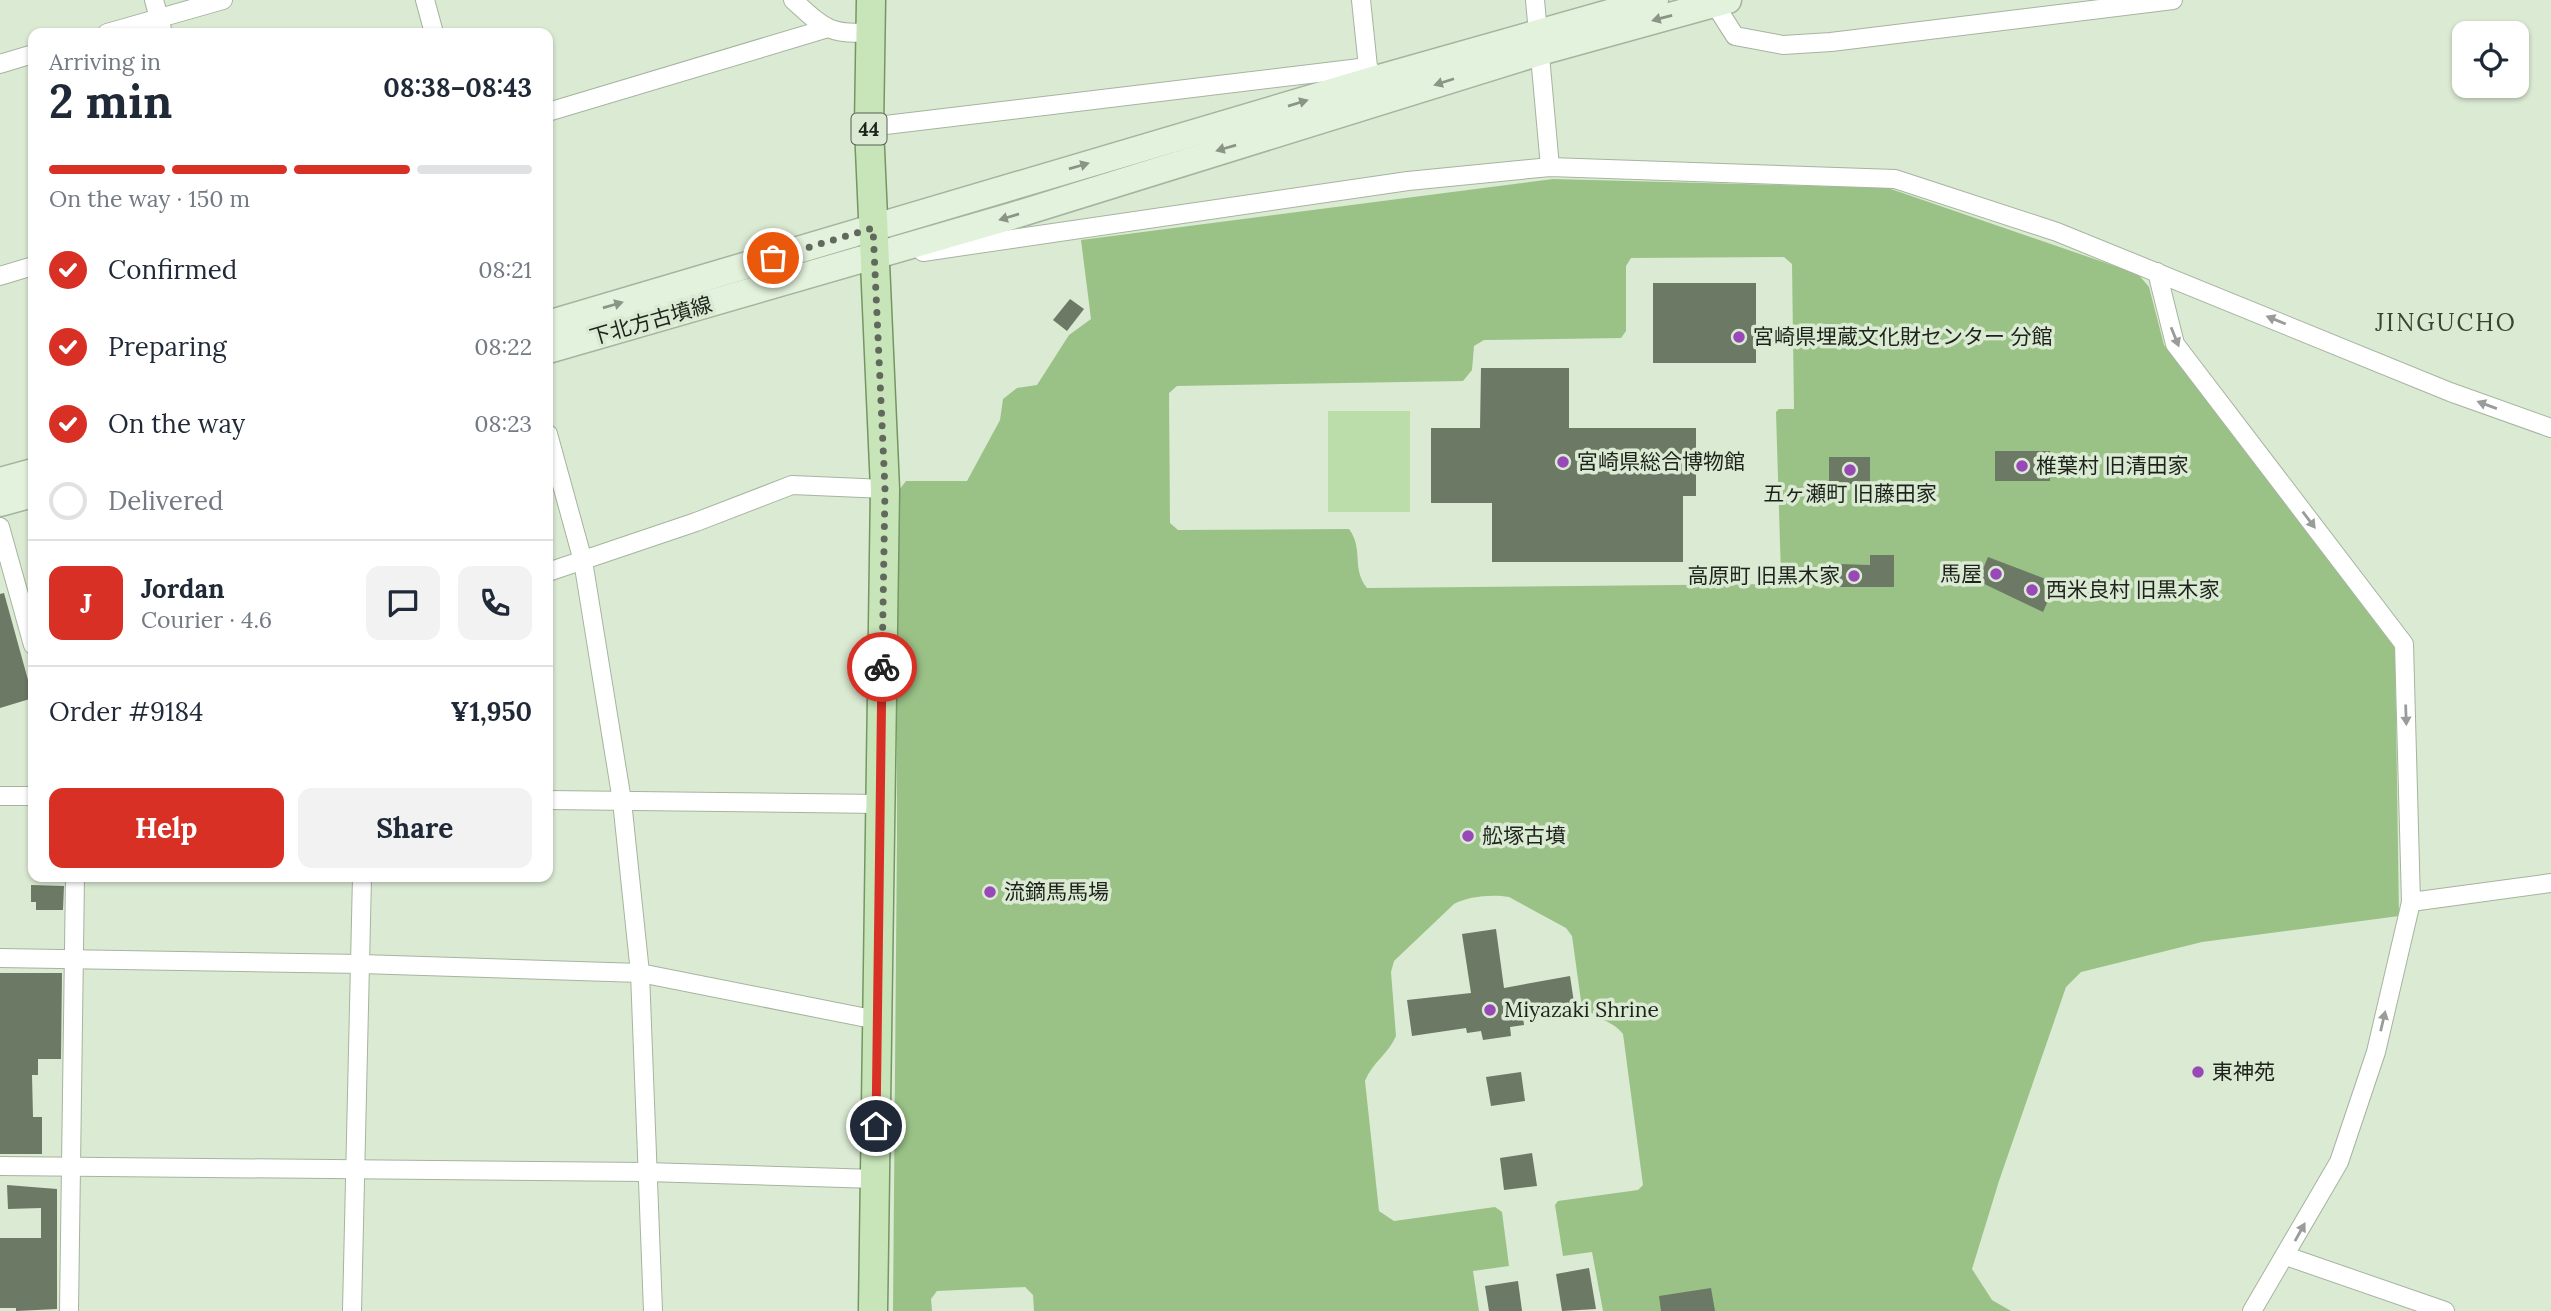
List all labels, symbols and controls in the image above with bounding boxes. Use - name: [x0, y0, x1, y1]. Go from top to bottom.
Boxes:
- one-way arrow: [1651, 13, 1673, 24]
- map controls: [2452, 21, 2529, 98]
- button: locate: [2452, 21, 2529, 98]
- text: Arriving in: [49, 47, 161, 76]
- text: 08:38–08:43: [383, 71, 532, 104]
- text: 2 min: [49, 72, 172, 131]
- one-way arrow: [1433, 77, 1454, 88]
- one-way arrow: [1287, 97, 1308, 107]
- road number: 44: [852, 113, 886, 144]
- one-way arrow: [1215, 144, 1236, 154]
- one-way arrow: [1069, 161, 1090, 171]
- text: On the way · 150 m: [49, 184, 250, 213]
- one-way arrow: [999, 212, 1020, 222]
- pin: [743, 228, 803, 288]
- icon: bag: [754, 239, 792, 277]
- icon: check: [49, 251, 87, 289]
- text: Confirmed: [108, 253, 237, 286]
- text: 08:21: [478, 255, 532, 284]
- street label: 下北方古墳線: [587, 290, 715, 351]
- one-way arrow: [603, 299, 624, 309]
- district label: JINGUCHO: [2374, 307, 2517, 338]
- one-way arrow: [2265, 315, 2286, 326]
- place label: 宮崎県埋蔵文化財センター 分館: [1753, 323, 2053, 350]
- one-way arrow: [2169, 327, 2180, 348]
- icon: check: [49, 328, 87, 366]
- marker: 宮崎県埋蔵文化財センター 分館: [1731, 329, 1747, 345]
- text: Preparing: [108, 330, 227, 363]
- text: 08:22: [474, 332, 532, 361]
- one-way arrow: [2476, 399, 2497, 410]
- icon: check: [49, 405, 87, 443]
- text: On the way: [108, 407, 245, 440]
- text: 08:23: [474, 409, 532, 438]
- place label: 宮崎県総合博物館: [1577, 448, 1745, 475]
- place label: 椎葉村 旧清田家: [2036, 452, 2189, 479]
- marker: 宮崎県総合博物館: [1555, 454, 1571, 470]
- marker: 椎葉村 旧清田家: [2014, 458, 2030, 474]
- marker: 五ヶ瀬町 旧藤田家: [1842, 462, 1858, 478]
- place label: 五ヶ瀬町 旧藤田家: [1763, 480, 1937, 507]
- text: Delivered: [108, 484, 224, 517]
- one-way arrow: [2302, 510, 2317, 528]
- place label: 馬屋: [1940, 560, 1982, 587]
- place label: 高原町 旧黒木家: [1687, 562, 1840, 589]
- button: chat: [366, 566, 440, 640]
- button: phone: [458, 566, 532, 640]
- marker: 馬屋: [1988, 566, 2004, 582]
- marker: 高原町 旧黒木家: [1846, 568, 1862, 584]
- text: Jordan: [141, 572, 225, 605]
- place label: 西米良村 旧黒木家: [2046, 576, 2220, 603]
- marker: 西米良村 旧黒木家: [2024, 582, 2040, 598]
- text: J: [80, 587, 92, 620]
- text: Courier · 4.6: [141, 605, 272, 634]
- courier: [847, 632, 917, 702]
- icon: bike: [863, 648, 901, 686]
- text: Order #9184: [49, 695, 203, 728]
- text: ¥1,950: [451, 695, 532, 728]
- one-way arrow: [2400, 705, 2411, 727]
- button: Help: [49, 788, 284, 868]
- button: Share: [298, 788, 532, 868]
- place label: 舩塚古墳: [1482, 822, 1566, 849]
- marker: 舩塚古墳: [1460, 828, 1476, 844]
- place label: 流鏑馬馬場: [1004, 878, 1109, 905]
- marker: 流鏑馬馬場: [982, 884, 998, 900]
- place label: Miyazaki Shrine: [1504, 996, 1659, 1023]
- marker: Miyazaki Shrine: [1482, 1002, 1498, 1018]
- one-way arrow: [2378, 1010, 2389, 1032]
- place label: 東神苑: [2212, 1058, 2275, 1085]
- marker: 東神苑: [2190, 1064, 2206, 1080]
- pin: [846, 1096, 906, 1156]
- icon: home: [857, 1107, 895, 1145]
- one-way arrow: [2294, 1222, 2306, 1241]

